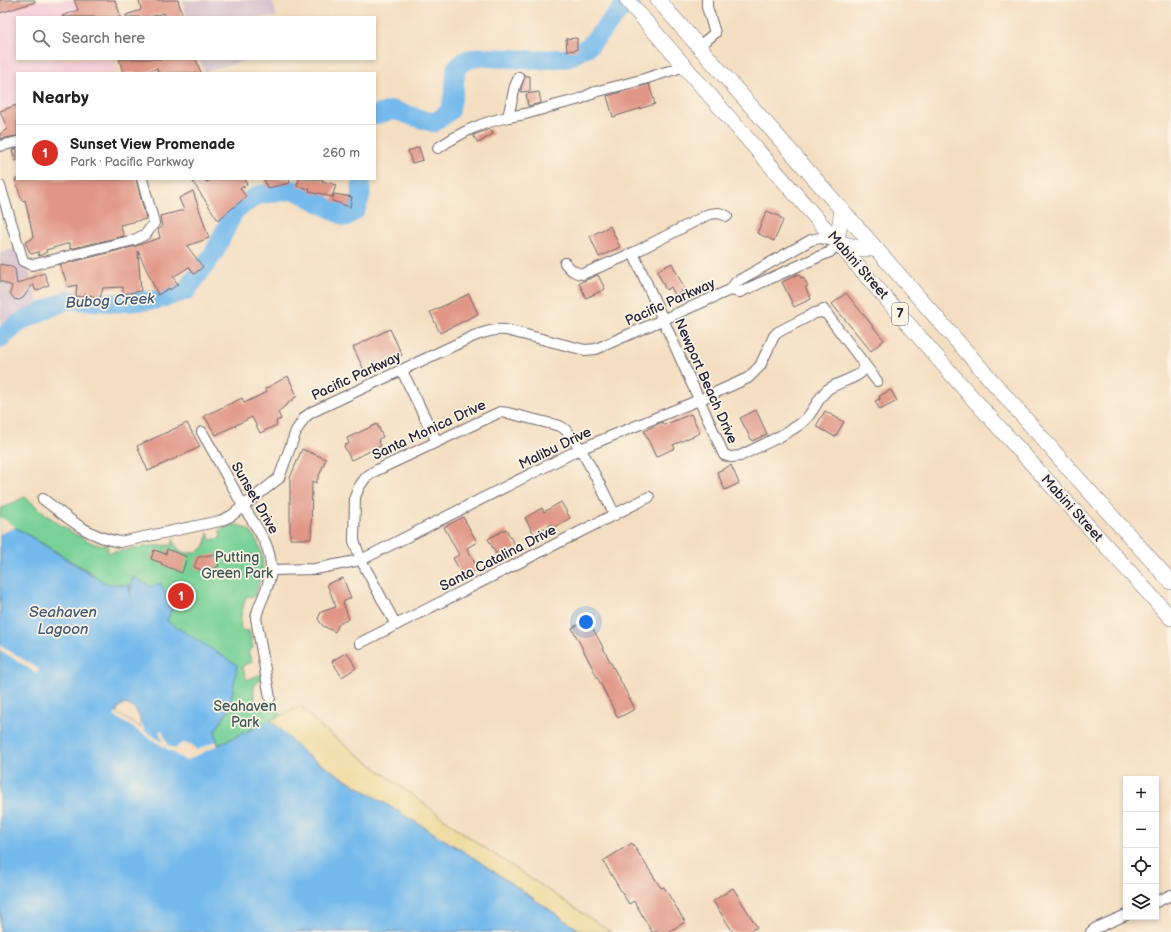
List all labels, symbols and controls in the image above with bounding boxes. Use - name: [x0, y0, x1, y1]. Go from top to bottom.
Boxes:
- search box: [16, 16, 376, 60]
- icon: search: [30, 27, 52, 49]
- text: Search here: [62, 29, 145, 48]
- text: Nearby: [32, 88, 89, 108]
- text: Sunset View Promenade: [70, 135, 235, 154]
- text: 1: [42, 145, 48, 161]
- text: 260 m: [322, 145, 360, 161]
- text: Park · Pacific Parkway: [70, 154, 194, 170]
- street label: Mabini Street: [824, 228, 893, 303]
- street label: Pacific Parkway: [622, 274, 718, 329]
- water label: Bubog Creek: [65, 289, 156, 313]
- road number: 7: [892, 303, 908, 325]
- street label: Newport Beach Drive: [671, 316, 741, 446]
- street label: Pacific Parkway: [309, 348, 404, 404]
- street label: Santa Monica Drive: [370, 396, 488, 464]
- street label: Malibu Drive: [516, 423, 594, 473]
- street label: Sunset Drive: [228, 459, 282, 537]
- street label: Mabini Street: [1037, 471, 1107, 546]
- street label: Santa Catalina Drive: [437, 521, 559, 595]
- park label: Putting Green Park: [201, 549, 273, 582]
- pin: 1: [168, 581, 194, 611]
- water label: Seahaven Lagoon: [29, 603, 97, 639]
- your location: [576, 612, 596, 632]
- park label: Seahaven Park: [213, 698, 277, 731]
- map controls: [1123, 776, 1159, 920]
- button: +: [1123, 776, 1159, 812]
- button: −: [1123, 812, 1159, 848]
- button: locate: [1123, 848, 1159, 884]
- button: layers: [1123, 884, 1159, 920]

